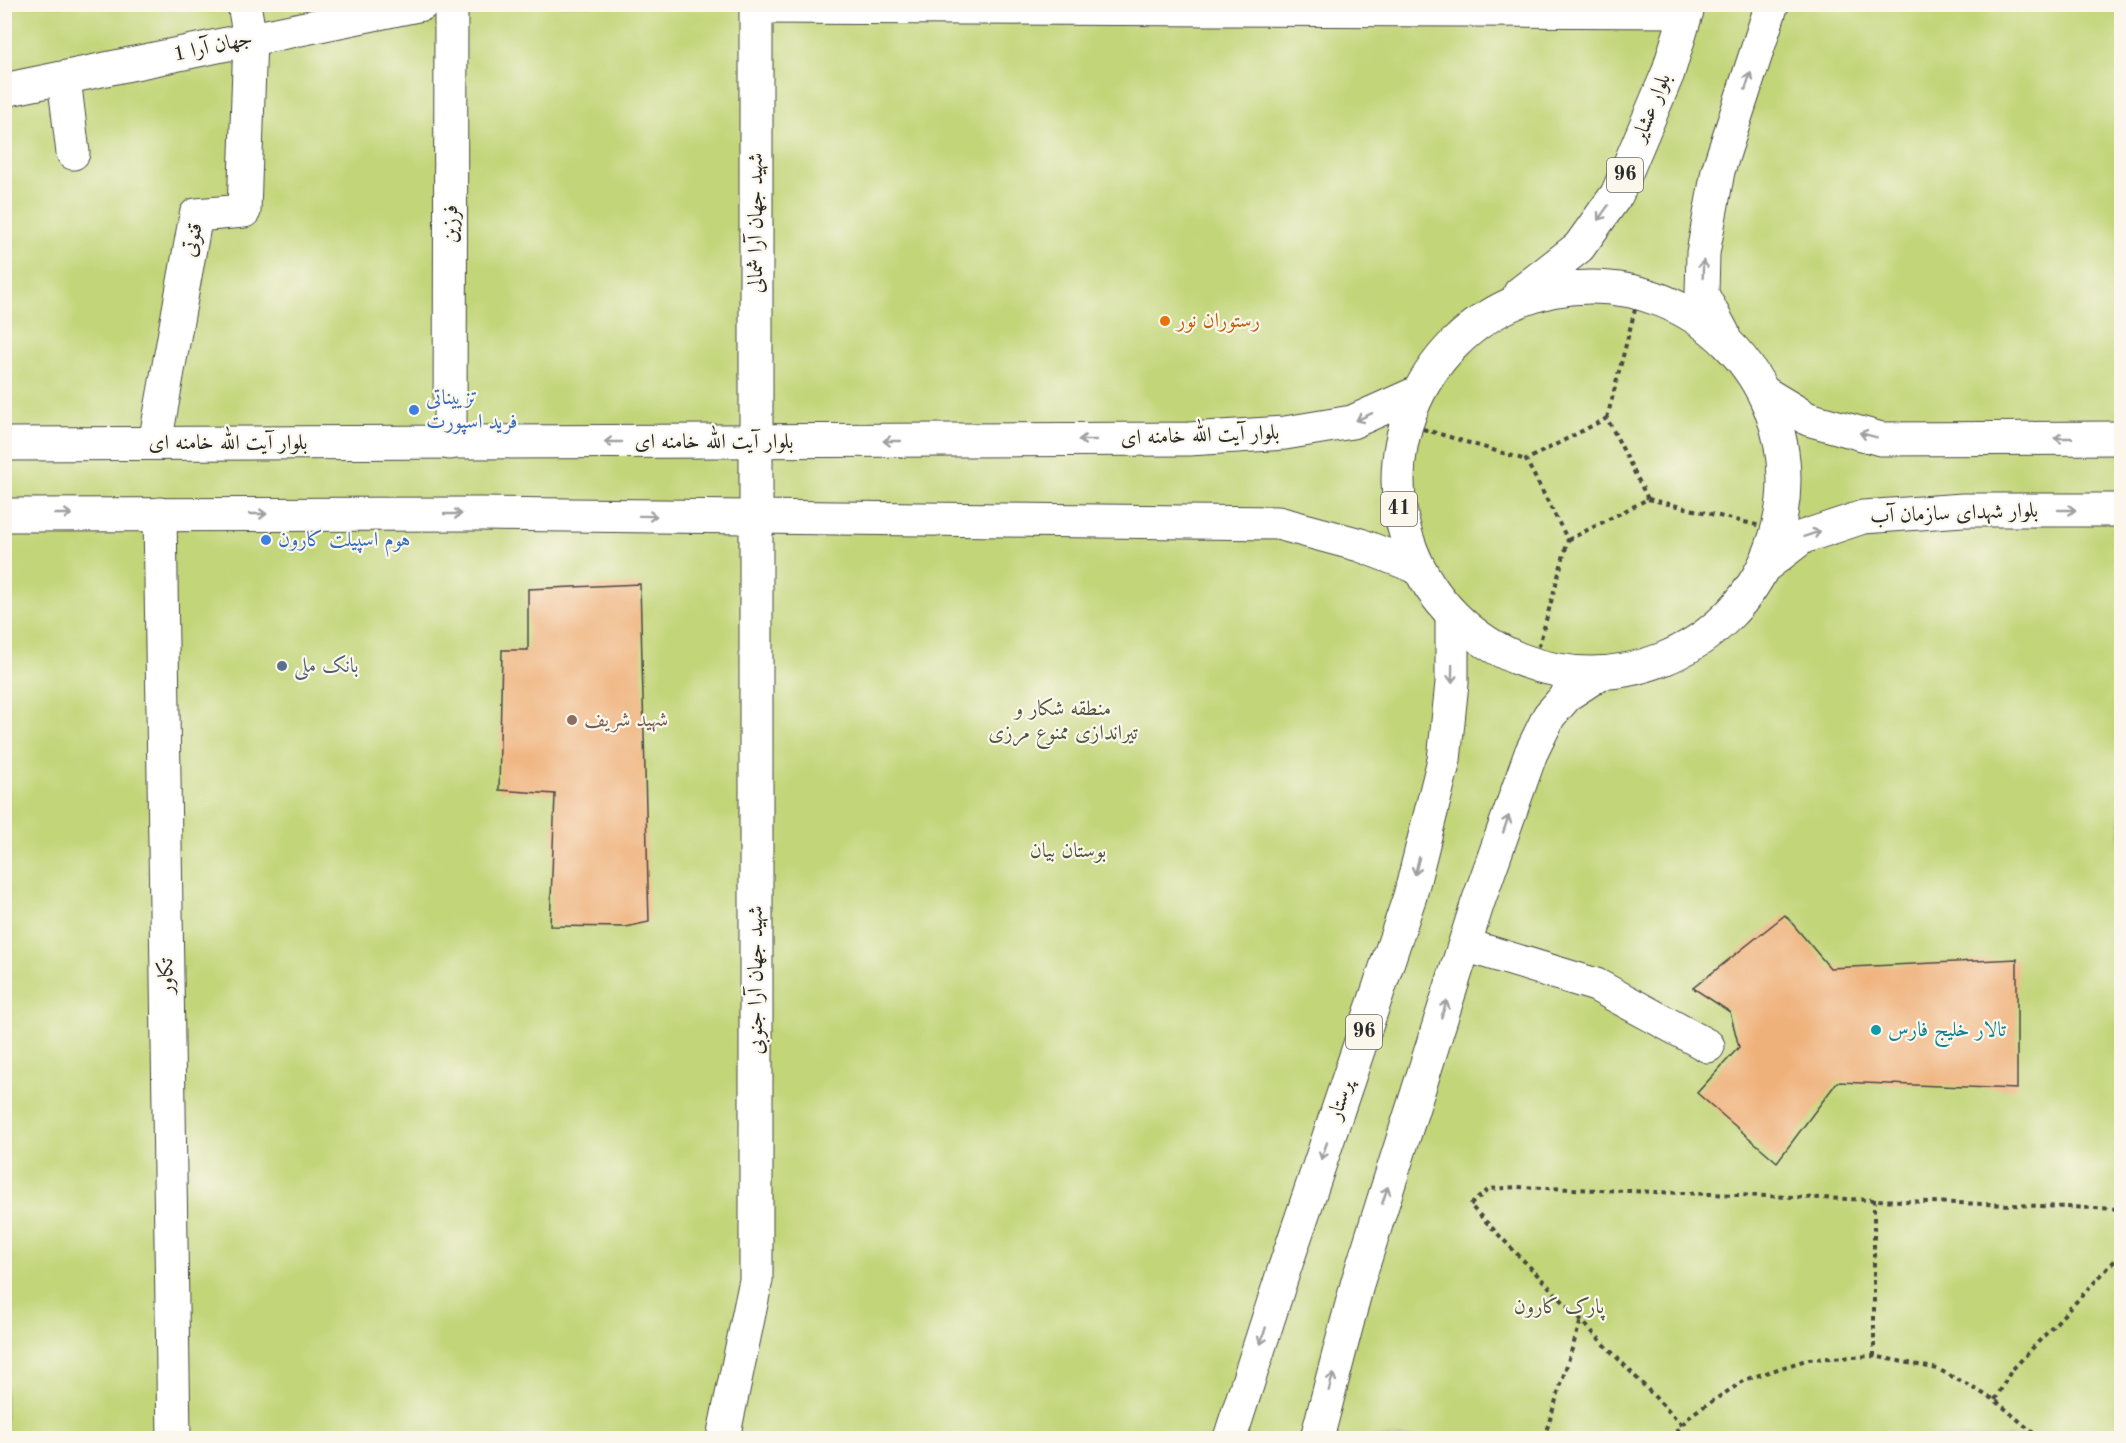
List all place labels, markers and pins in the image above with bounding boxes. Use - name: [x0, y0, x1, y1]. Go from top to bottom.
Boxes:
- place label: رستوران نور: [1175, 311, 1260, 333]
- marker: رستوران نور: [1158, 314, 1172, 328]
- place label: تزییناتی فرید اسپورت: [426, 388, 517, 435]
- marker: تزییناتی فرید اسپورت: [407, 403, 421, 417]
- place label: هوم اسپیلت کارون: [278, 529, 410, 557]
- marker: هوم اسپیلت کارون: [259, 533, 273, 547]
- place label: بانک ملی: [294, 654, 359, 681]
- marker: بانک ملی: [275, 659, 289, 673]
- place label: شهید شریف: [584, 710, 668, 733]
- marker: شهید شریف: [565, 713, 579, 727]
- place label: تالار خلیج فارس: [1888, 1020, 2007, 1048]
- marker: تالار خلیج فارس: [1869, 1023, 1883, 1037]

